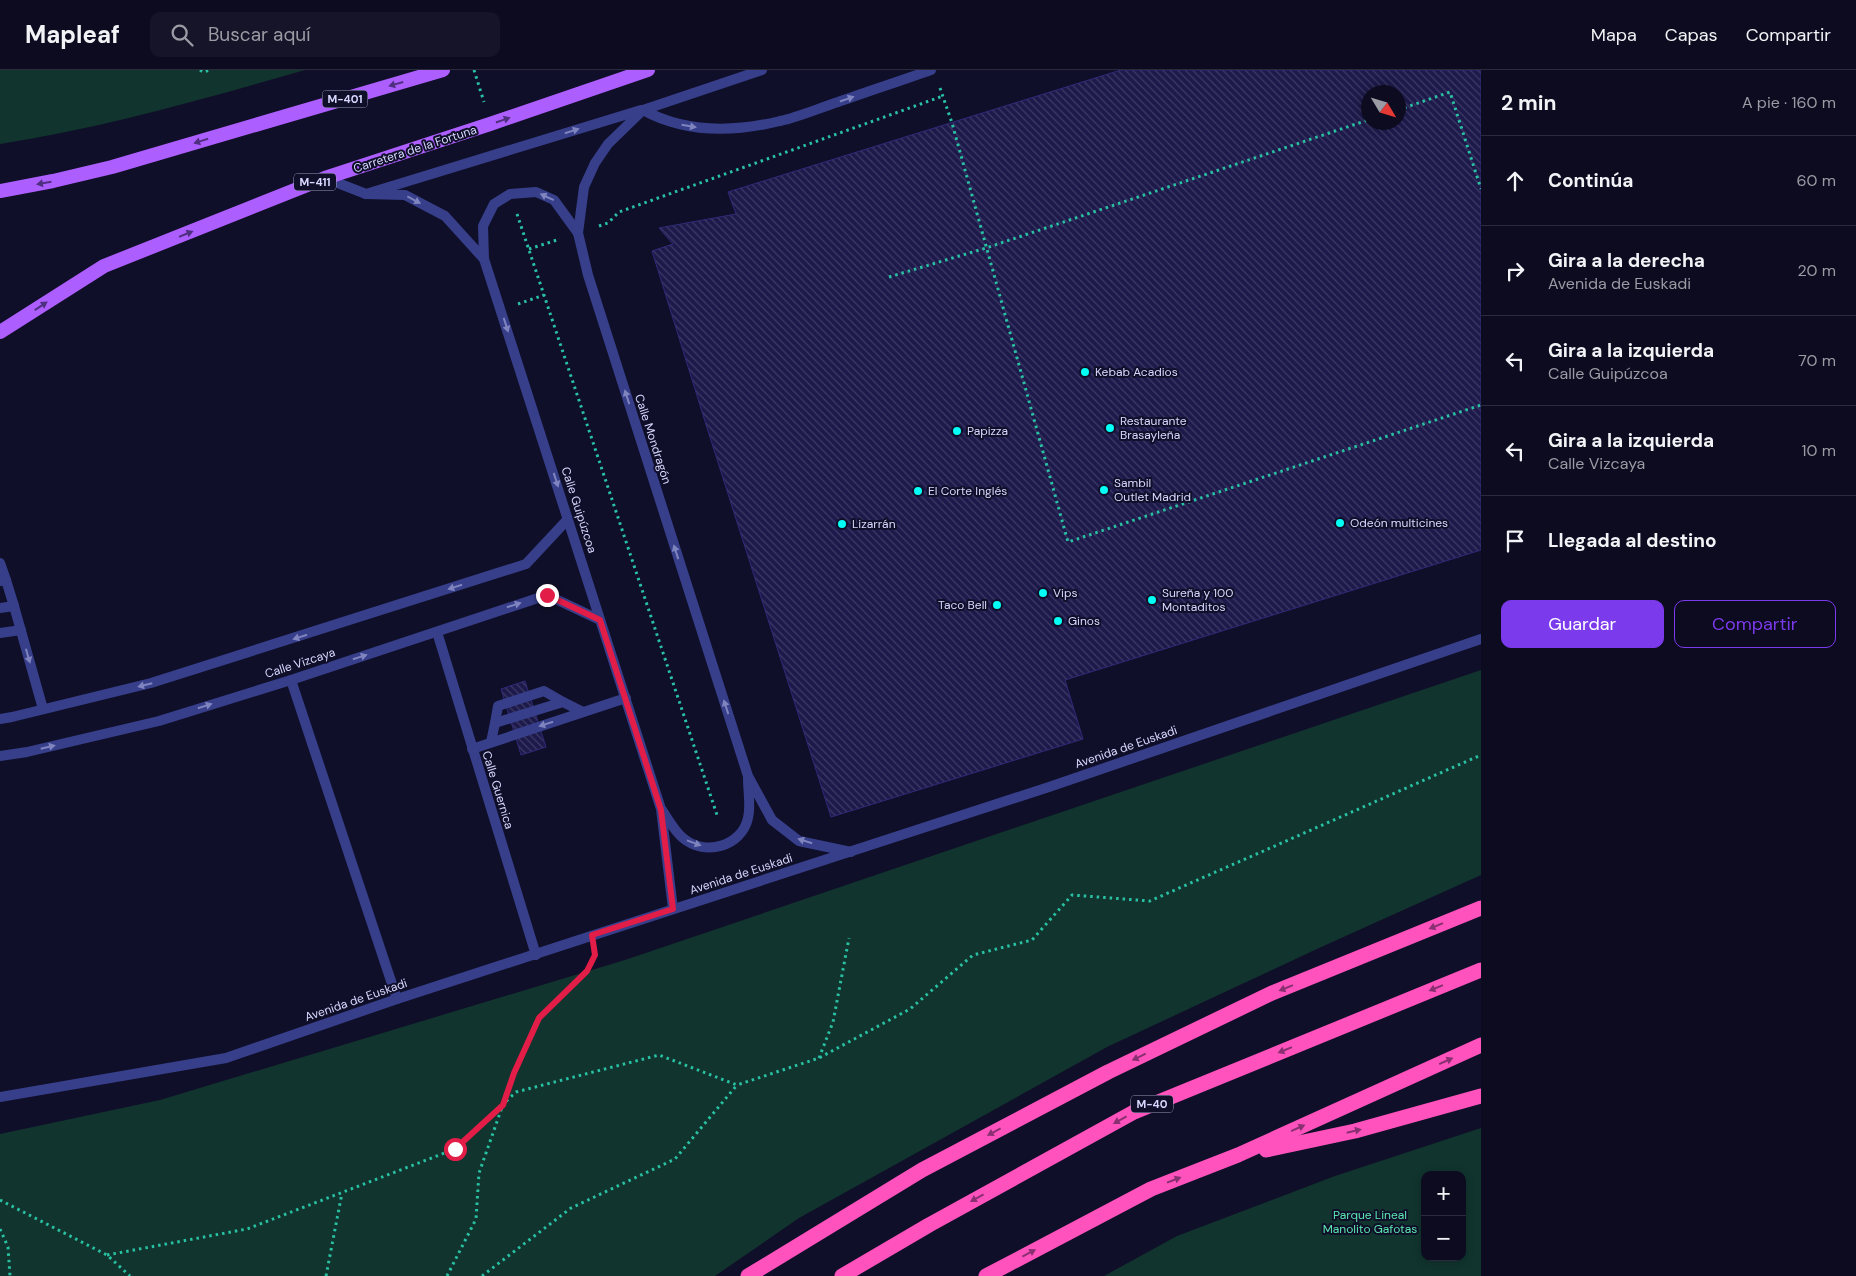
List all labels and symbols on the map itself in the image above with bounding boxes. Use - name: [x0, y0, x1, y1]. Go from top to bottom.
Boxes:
- one-way arrow: [389, 80, 404, 88]
- north arrow: [1361, 85, 1406, 130]
- road number: M-401: [322, 90, 368, 108]
- one-way arrow: [840, 94, 855, 102]
- one-way arrow: [496, 116, 511, 123]
- street label: Carretera de la Fortuna: [351, 122, 479, 176]
- one-way arrow: [681, 123, 697, 131]
- one-way arrow: [564, 127, 579, 135]
- one-way arrow: [193, 137, 208, 145]
- road number: M-411: [294, 174, 336, 190]
- one-way arrow: [35, 179, 51, 187]
- one-way arrow: [540, 193, 554, 201]
- one-way arrow: [407, 196, 421, 204]
- one-way arrow: [178, 229, 193, 237]
- one-way arrow: [34, 301, 48, 311]
- one-way arrow: [502, 318, 510, 333]
- place label: Kebab Acadios: [1095, 364, 1178, 380]
- marker: Kebab Acadios: [1079, 366, 1091, 378]
- one-way arrow: [622, 390, 630, 405]
- street label: Calle Mondragón: [631, 392, 675, 486]
- place label: Restaurante Brasayleña: [1120, 413, 1187, 443]
- marker: Restaurante Brasayleña: [1104, 422, 1116, 434]
- place label: Papizza: [967, 423, 1008, 439]
- marker: Papizza: [951, 425, 963, 437]
- street label: Calle Guipúzcoa: [558, 465, 600, 555]
- one-way arrow: [552, 472, 560, 487]
- place label: Sambil Outlet Madrid: [1114, 475, 1191, 505]
- place label: El Corte Inglés: [928, 483, 1007, 499]
- marker: Sambil Outlet Madrid: [1098, 484, 1110, 496]
- marker: El Corte Inglés: [912, 485, 924, 497]
- place label: Odeón multicines: [1350, 515, 1448, 531]
- place label: Lizarrán: [852, 516, 896, 532]
- marker: Odeón multicines: [1334, 517, 1346, 529]
- marker: Lizarrán: [836, 518, 848, 530]
- one-way arrow: [672, 545, 680, 560]
- one-way arrow: [447, 583, 462, 591]
- route end: [536, 584, 559, 607]
- place label: Vips: [1053, 585, 1077, 601]
- place label: Sureña y 100 Montaditos: [1162, 585, 1234, 615]
- marker: Vips: [1037, 587, 1049, 599]
- marker: Sureña y 100 Montaditos: [1146, 594, 1158, 606]
- place label: Taco Bell: [938, 597, 987, 613]
- marker: Taco Bell: [991, 599, 1003, 611]
- one-way arrow: [507, 601, 522, 609]
- place label: Ginos: [1068, 613, 1100, 629]
- marker: Ginos: [1052, 615, 1064, 627]
- one-way arrow: [293, 634, 308, 641]
- street label: Calle Vizcaya: [263, 644, 337, 682]
- one-way arrow: [25, 649, 33, 664]
- one-way arrow: [353, 653, 368, 661]
- one-way arrow: [138, 681, 153, 689]
- one-way arrow: [721, 699, 729, 714]
- one-way arrow: [198, 702, 213, 710]
- one-way arrow: [538, 720, 553, 728]
- street label: Avenida de Euskadi: [1073, 722, 1179, 772]
- one-way arrow: [40, 743, 55, 751]
- street label: Calle Guernica: [479, 749, 517, 831]
- one-way arrow: [797, 837, 812, 845]
- one-way arrow: [687, 840, 702, 847]
- street label: Avenida de Euskadi: [687, 850, 795, 898]
- one-way arrow: [1428, 922, 1443, 930]
- street label: Avenida de Euskadi: [303, 975, 409, 1025]
- one-way arrow: [1278, 984, 1293, 992]
- one-way arrow: [1429, 985, 1443, 993]
- one-way arrow: [1278, 1046, 1293, 1054]
- one-way arrow: [1132, 1054, 1146, 1062]
- one-way arrow: [1439, 1057, 1453, 1065]
- road number: M-40: [1131, 1096, 1173, 1112]
- one-way arrow: [1113, 1115, 1126, 1124]
- one-way arrow: [1291, 1124, 1305, 1132]
- one-way arrow: [1347, 1127, 1362, 1135]
- one-way arrow: [987, 1128, 1002, 1136]
- route start: [444, 1138, 467, 1161]
- one-way arrow: [1167, 1176, 1182, 1184]
- one-way arrow: [970, 1194, 985, 1202]
- park label: Parque Lineal Manolito Gafotas: [1323, 1207, 1417, 1237]
- one-way arrow: [1022, 1249, 1036, 1257]

